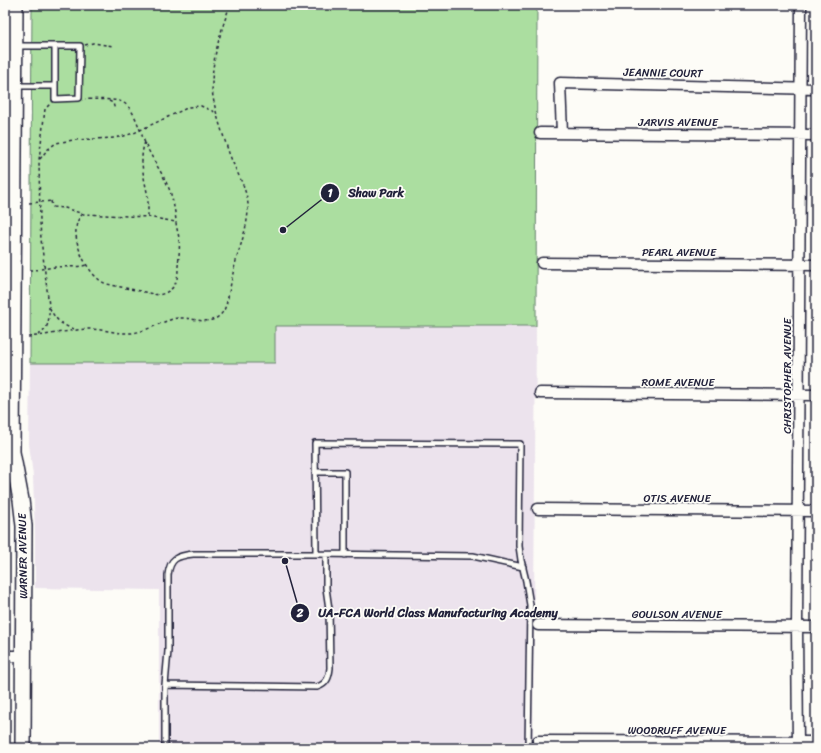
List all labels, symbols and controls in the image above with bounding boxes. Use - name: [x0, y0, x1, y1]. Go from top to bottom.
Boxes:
- street label: JEANNIE COURT: [622, 63, 703, 83]
- street label: JARVIS AVENUE: [637, 113, 719, 132]
- callout: Shaw Park: [320, 181, 412, 205]
- text: 1: [327, 182, 333, 204]
- text: Shaw Park: [347, 182, 404, 204]
- street label: PEARL AVENUE: [642, 243, 717, 262]
- street label: CHRISTOPHER AVENUE: [778, 317, 797, 434]
- street label: ROME AVENUE: [642, 373, 715, 392]
- street label: OTIS AVENUE: [643, 489, 711, 508]
- street label: WARNER AVENUE: [13, 512, 33, 599]
- callout: UA-FCA World Class Manufacturing Academy: [290, 601, 565, 625]
- text: 2: [296, 602, 304, 624]
- text: UA-FCA World Class Manufacturing Academy: [318, 602, 558, 624]
- street label: GOULSON AVENUE: [632, 605, 723, 624]
- street label: WOODRUFF AVENUE: [628, 721, 727, 740]

